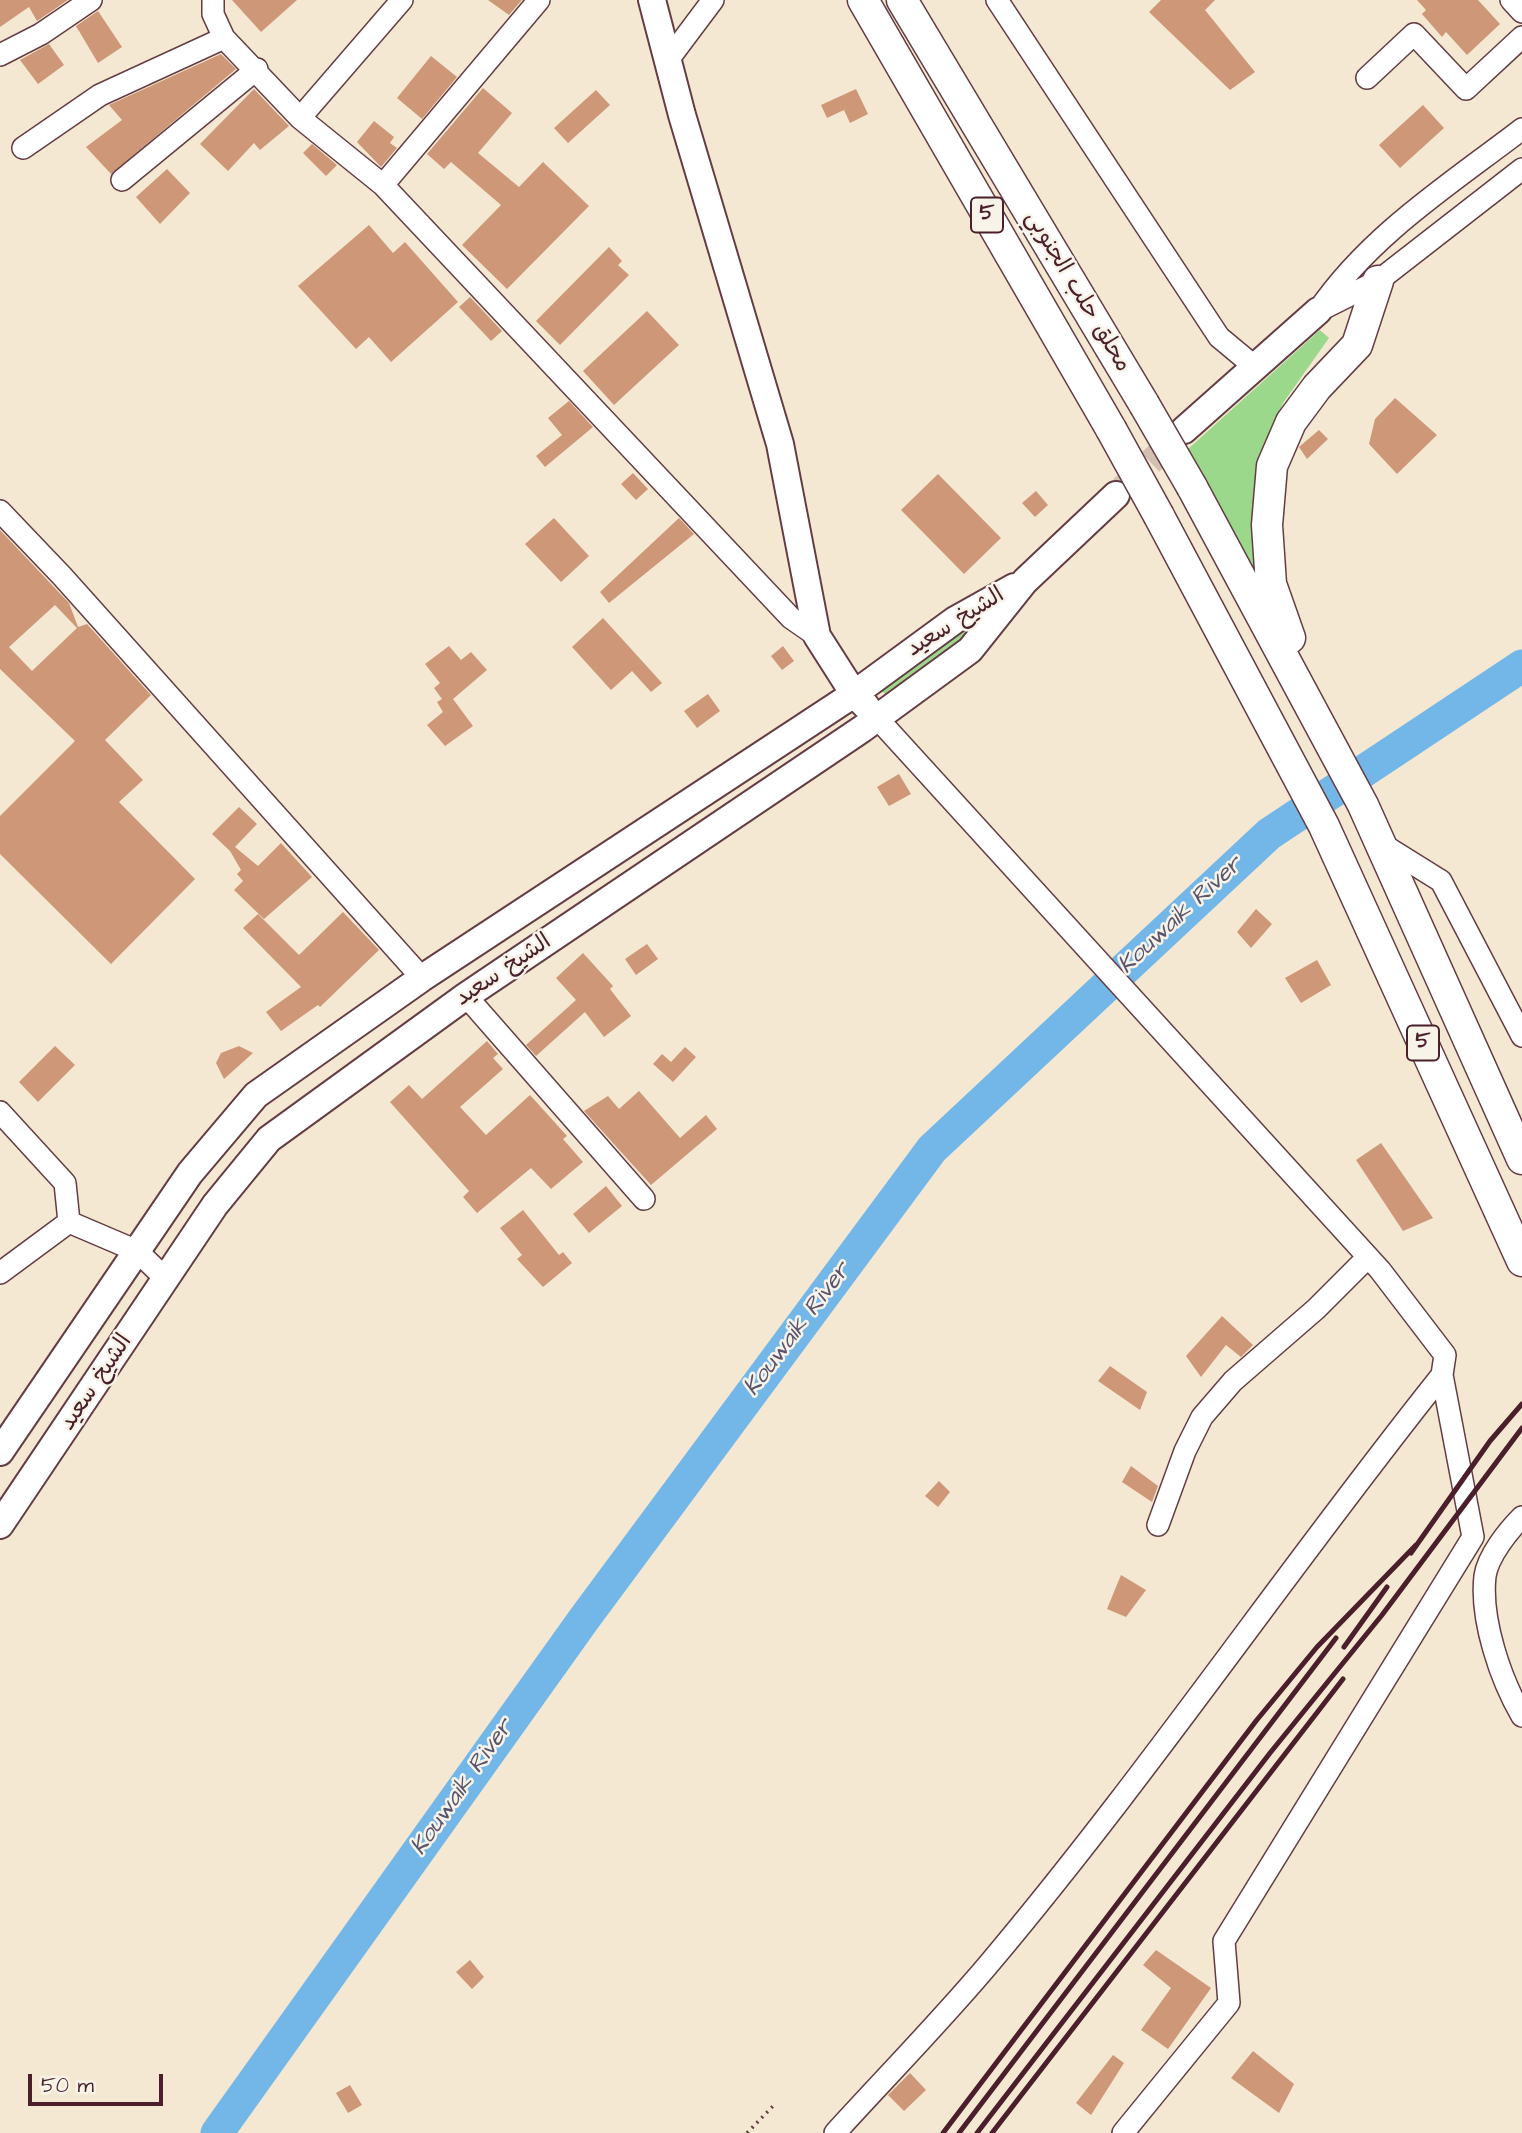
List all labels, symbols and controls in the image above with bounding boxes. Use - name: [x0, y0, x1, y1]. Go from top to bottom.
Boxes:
- road number: 5: [971, 198, 1003, 232]
- street label: محلق حلب الجنوبي: [1018, 207, 1136, 377]
- street label: الشيخ سعيد: [902, 582, 1010, 664]
- water label: Kouwaik River: [1113, 851, 1249, 981]
- street label: الشيخ سعيد: [451, 929, 557, 1013]
- road number: 5: [1407, 1026, 1439, 1060]
- water label: Kouwaik River: [739, 1258, 857, 1402]
- street label: الشيخ سعيد: [55, 1330, 139, 1436]
- water label: Kouwaik River: [406, 1715, 520, 1861]
- scale bar: [32, 2060, 166, 2104]
- text: 50 m: [41, 2071, 94, 2100]

